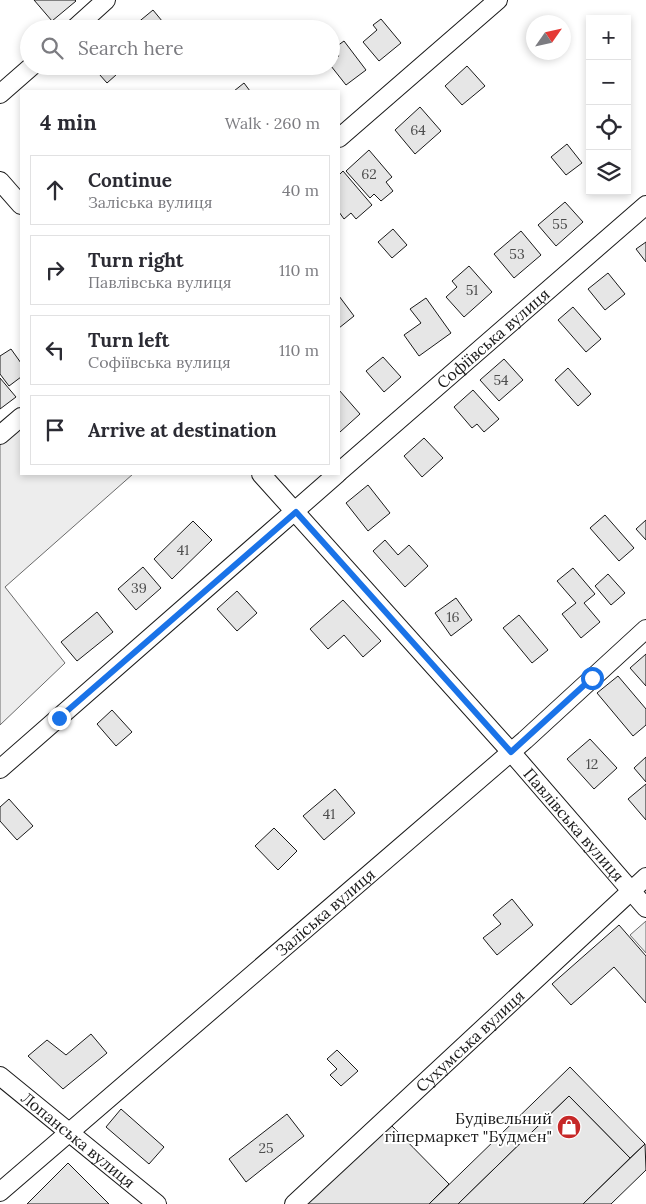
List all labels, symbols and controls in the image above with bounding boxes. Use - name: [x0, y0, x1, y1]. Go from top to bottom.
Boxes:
- north arrow: [526, 15, 571, 60]
- map controls: [586, 15, 631, 195]
- button: +: [586, 15, 631, 60]
- search box: [20, 20, 340, 75]
- icon: search: [38, 34, 66, 62]
- text: Search here: [78, 36, 184, 60]
- button: −: [586, 60, 631, 105]
- button: locate: [586, 105, 631, 150]
- text: 4 min: [40, 109, 97, 136]
- text: Walk · 260 m: [225, 113, 320, 133]
- house number: 64: [410, 121, 426, 139]
- button: layers: [586, 150, 631, 195]
- house number: 62: [361, 165, 377, 183]
- text: Continue: [88, 168, 172, 192]
- icon: ahead: [41, 176, 69, 204]
- text: 40 m: [282, 180, 319, 200]
- text: Заліська вулиця: [88, 192, 213, 212]
- house number: 55: [552, 215, 568, 233]
- house number: 53: [509, 245, 525, 263]
- text: Turn right: [88, 248, 184, 272]
- icon: right: [41, 256, 69, 284]
- text: 110 m: [279, 260, 319, 280]
- text: Павлівська вулиця: [88, 272, 231, 292]
- house number: 51: [466, 281, 478, 299]
- street label: Софіївська вулиця: [432, 284, 553, 393]
- text: Turn left: [88, 328, 169, 352]
- icon: left: [41, 336, 69, 364]
- text: 110 m: [279, 340, 319, 360]
- text: Софіївська вулиця: [88, 352, 231, 372]
- house number: 54: [493, 371, 509, 389]
- icon: arrive: [41, 416, 69, 444]
- text: Arrive at destination: [88, 418, 277, 442]
- house number: 41: [177, 541, 189, 559]
- house number: 39: [131, 579, 147, 597]
- house number: 16: [446, 608, 460, 626]
- route start: [581, 667, 604, 690]
- route end: [48, 707, 71, 730]
- house number: 12: [586, 755, 598, 773]
- street label: Павлівська вулиця: [519, 764, 628, 886]
- house number: 41: [323, 805, 335, 823]
- street label: Заліська вулиця: [271, 864, 379, 960]
- street label: Сухумська вулиця: [411, 985, 528, 1096]
- street label: Лопанська вулиця: [17, 1088, 139, 1192]
- place label: Будівельний гіпермаркет "Будмен": [384, 1108, 552, 1146]
- shop icon: Будівельний гіпермаркет "Будмен": [556, 1114, 582, 1140]
- house number: 25: [258, 1139, 274, 1157]

